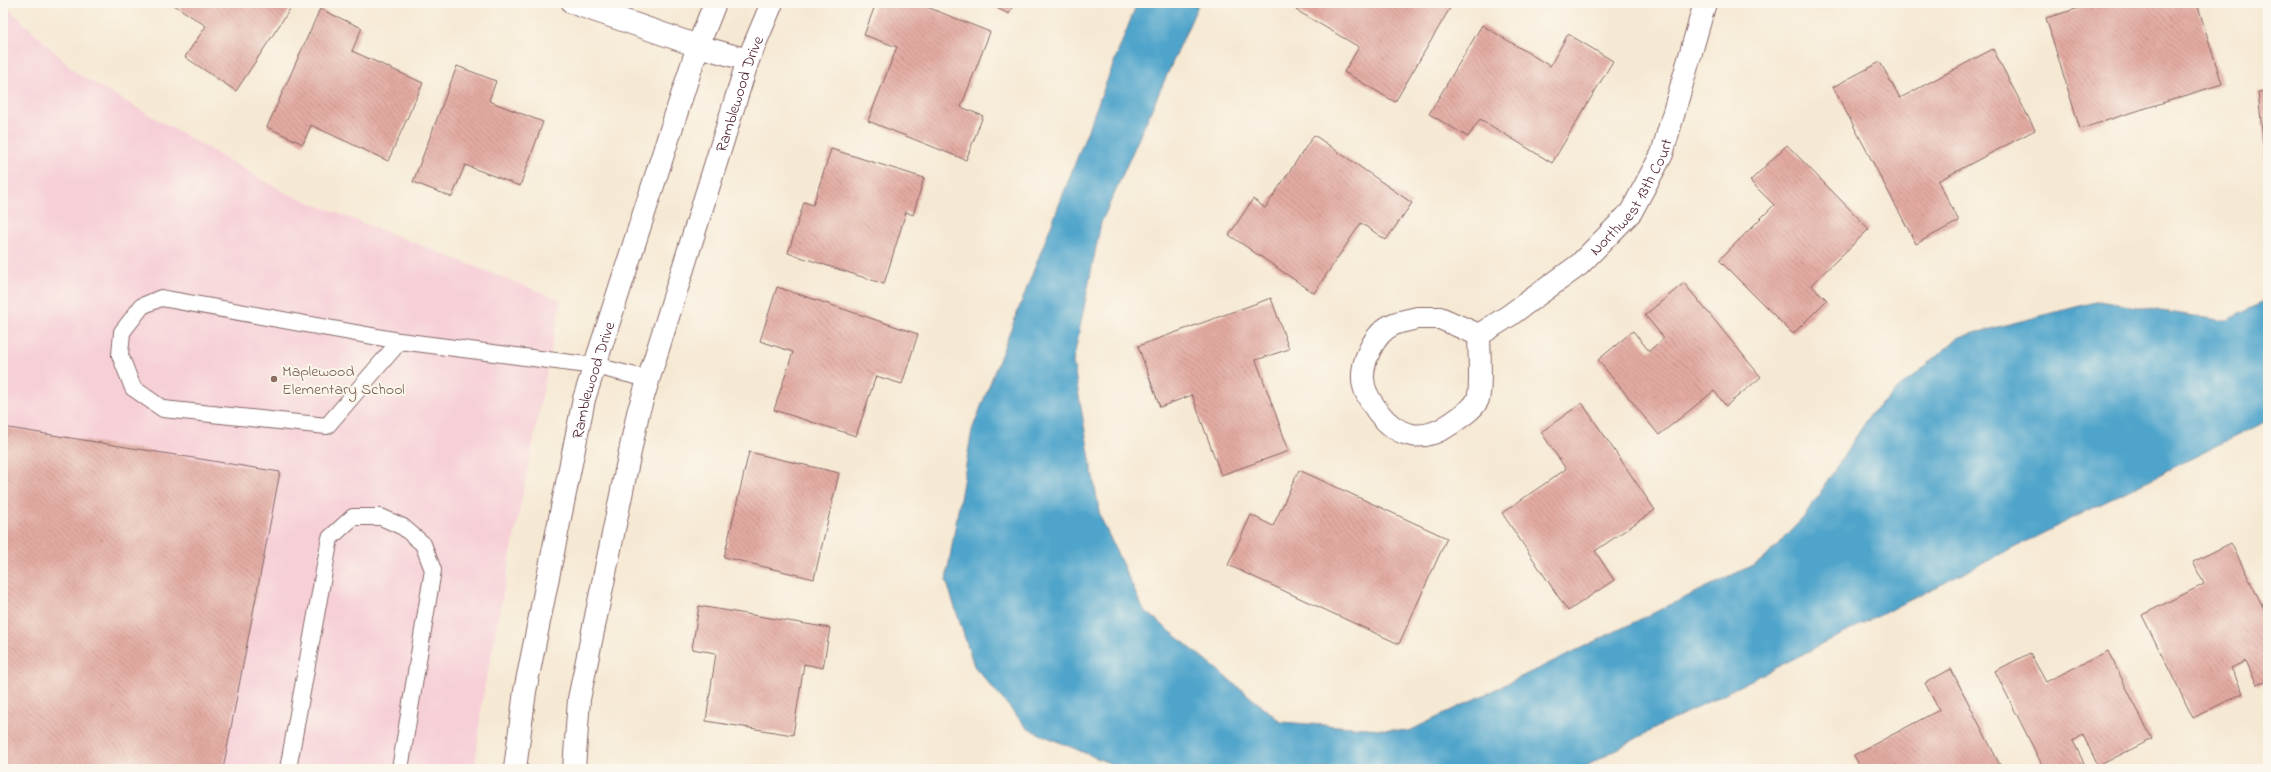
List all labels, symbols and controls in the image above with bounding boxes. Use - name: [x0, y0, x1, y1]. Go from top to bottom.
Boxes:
- street label: Ramblewood Drive: [710, 32, 771, 155]
- street label: Northwest 13th Court: [1585, 136, 1680, 262]
- street label: Ramblewood Drive: [566, 318, 622, 441]
- place label: Maplewood Elementary School: [282, 360, 405, 402]
- marker: Maplewood Elementary School: [269, 374, 279, 384]

